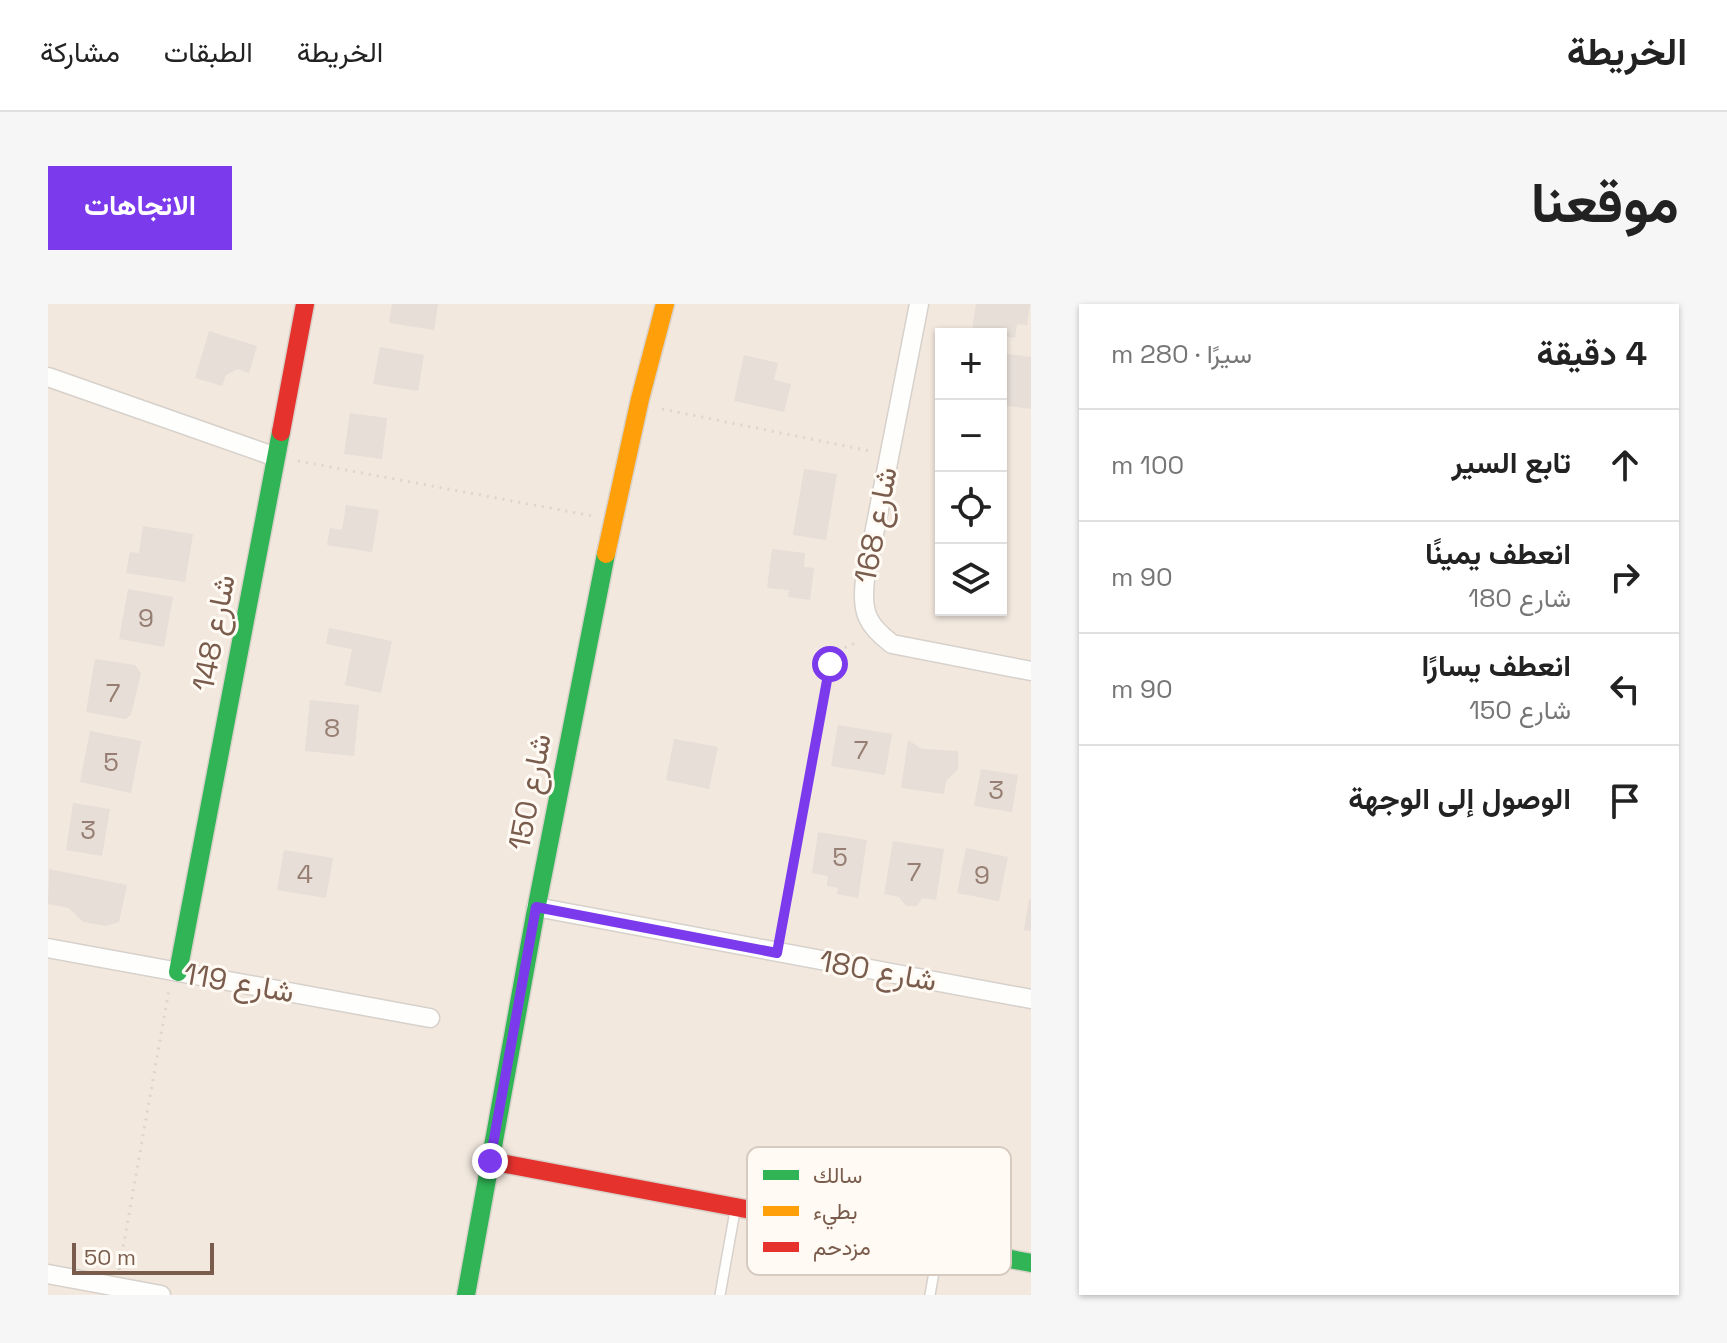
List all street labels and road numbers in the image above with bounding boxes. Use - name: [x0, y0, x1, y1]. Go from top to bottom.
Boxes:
- street label: شارع 168: [845, 463, 907, 587]
- street label: شارع 148: [183, 571, 245, 695]
- street label: شارع 150: [499, 730, 561, 854]
- street label: شارع 180: [816, 941, 940, 1001]
- street label: شارع 119: [181, 954, 297, 1012]

